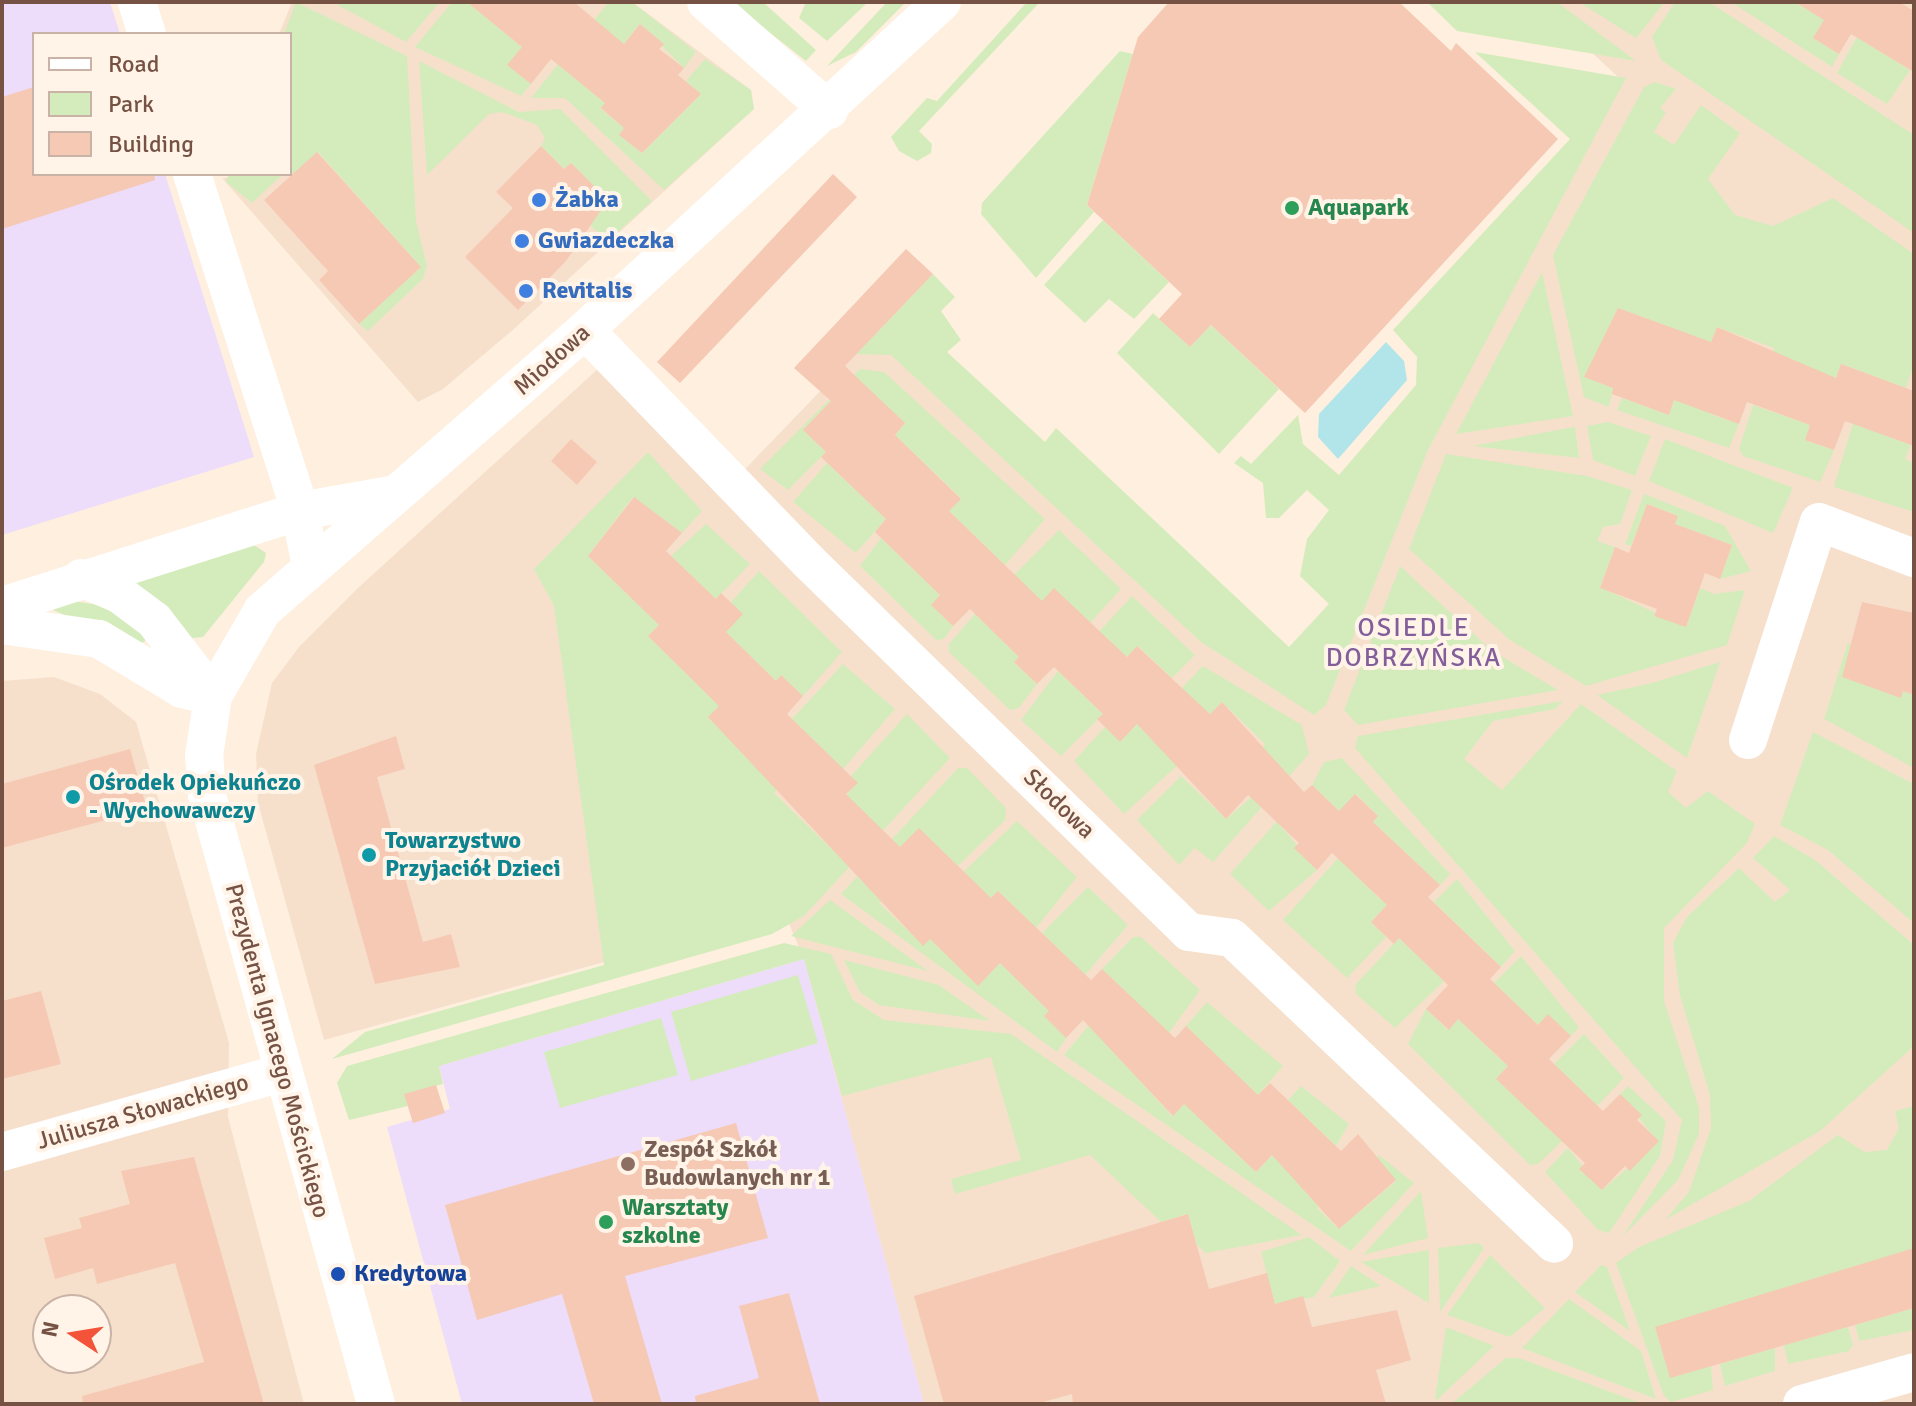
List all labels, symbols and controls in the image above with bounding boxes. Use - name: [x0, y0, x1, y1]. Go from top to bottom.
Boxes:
- legend: [32, 32, 292, 176]
- text: Road: [108, 49, 159, 79]
- text: Park: [108, 89, 154, 119]
- text: Building: [108, 129, 194, 159]
- place label: Żabka: [555, 186, 619, 214]
- marker: Żabka: [530, 191, 548, 209]
- place label: Aquapark: [1308, 194, 1409, 222]
- marker: Aquapark: [1283, 199, 1301, 217]
- place label: Gwiazdeczka: [538, 227, 674, 255]
- marker: Gwiazdeczka: [513, 232, 531, 250]
- place label: Revitalis: [542, 277, 632, 305]
- marker: Revitalis: [517, 282, 535, 300]
- street label: Miodowa: [508, 318, 596, 402]
- district label: OSIEDLE DOBRZYŃSKA: [1326, 613, 1502, 674]
- street label: Słodowa: [1017, 763, 1101, 845]
- place label: Ośrodek Opiekuńczo - Wychowawczy: [89, 769, 301, 825]
- marker: Ośrodek Opiekuńczo - Wychowawczy: [64, 788, 82, 806]
- place label: Towarzystwo Przyjaciół Dzieci: [385, 827, 561, 883]
- marker: Towarzystwo Przyjaciół Dzieci: [360, 846, 378, 864]
- street label: Prezydenta Ignacego Mościckiego: [218, 881, 336, 1221]
- street label: Juliusza Słowackiego: [34, 1068, 252, 1156]
- place label: Zespół Szkół Budowlanych nr 1: [644, 1136, 830, 1192]
- marker: Zespół Szkół Budowlanych nr 1: [619, 1155, 637, 1173]
- place label: Warsztaty szkolne: [622, 1194, 728, 1250]
- marker: Warsztaty szkolne: [597, 1213, 615, 1231]
- place label: Kredytowa: [354, 1260, 467, 1288]
- marker: Kredytowa: [329, 1265, 347, 1283]
- north arrow: [32, 1294, 112, 1374]
- text: N: [35, 1319, 65, 1340]

